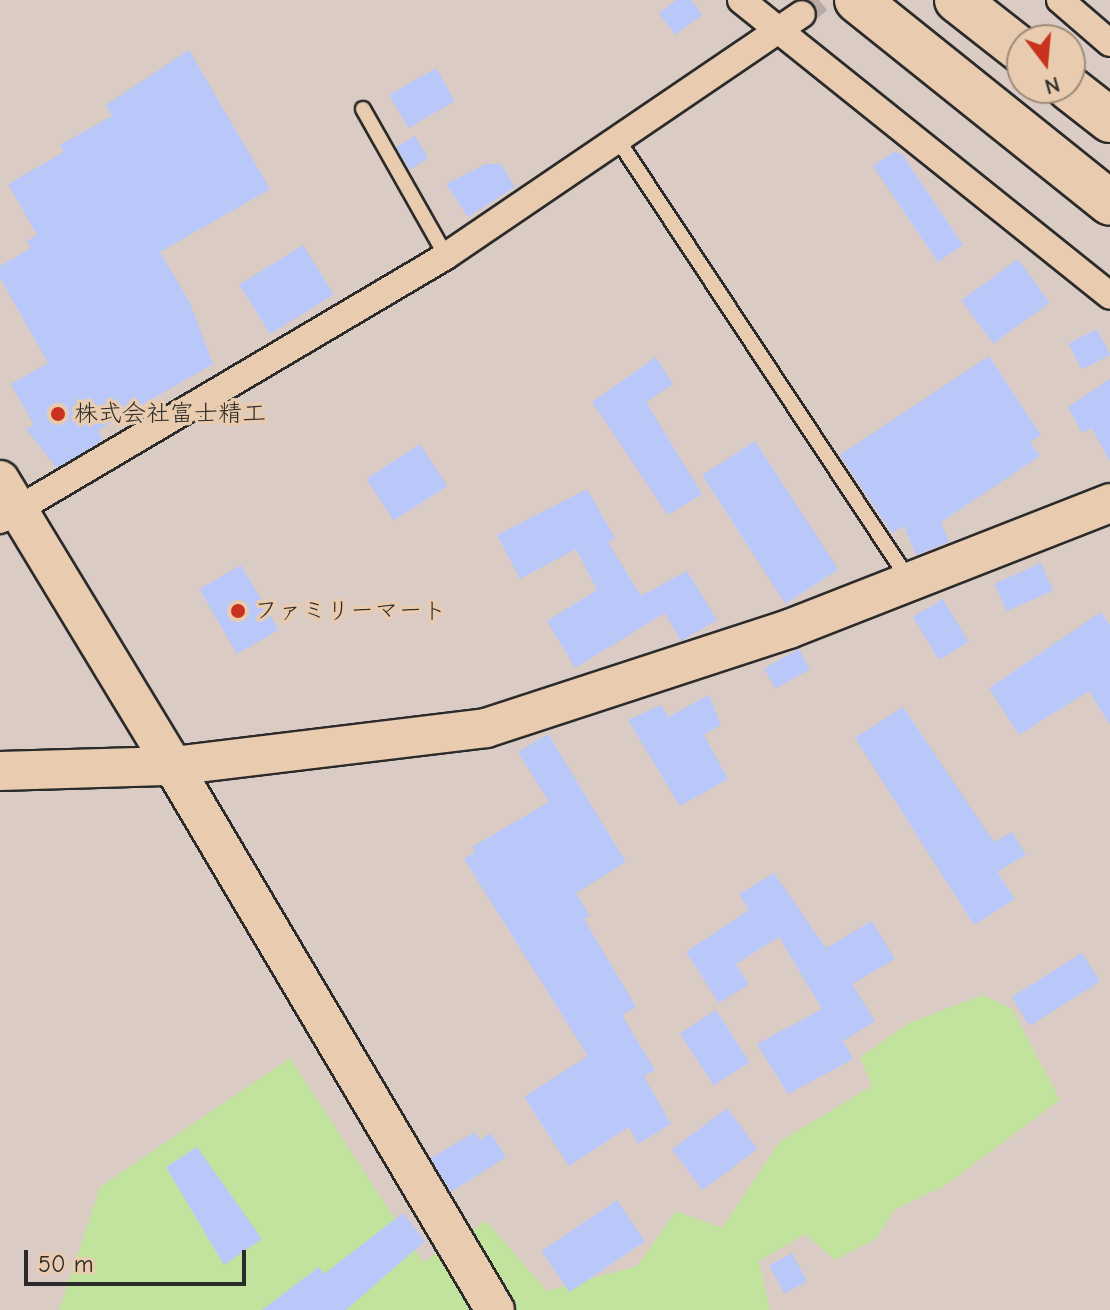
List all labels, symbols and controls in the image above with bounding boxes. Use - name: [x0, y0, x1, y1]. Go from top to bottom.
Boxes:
- north arrow: [1006, 24, 1086, 104]
- text: N: [1042, 71, 1063, 100]
- place label: 株式会社富士精工: [74, 400, 266, 428]
- marker: 株式会社富士精工: [49, 405, 67, 423]
- place label: ファミリーマート: [254, 597, 446, 625]
- marker: ファミリーマート: [229, 602, 247, 620]
- scale bar: [28, 1234, 250, 1284]
- text: 50 m: [38, 1250, 94, 1278]

